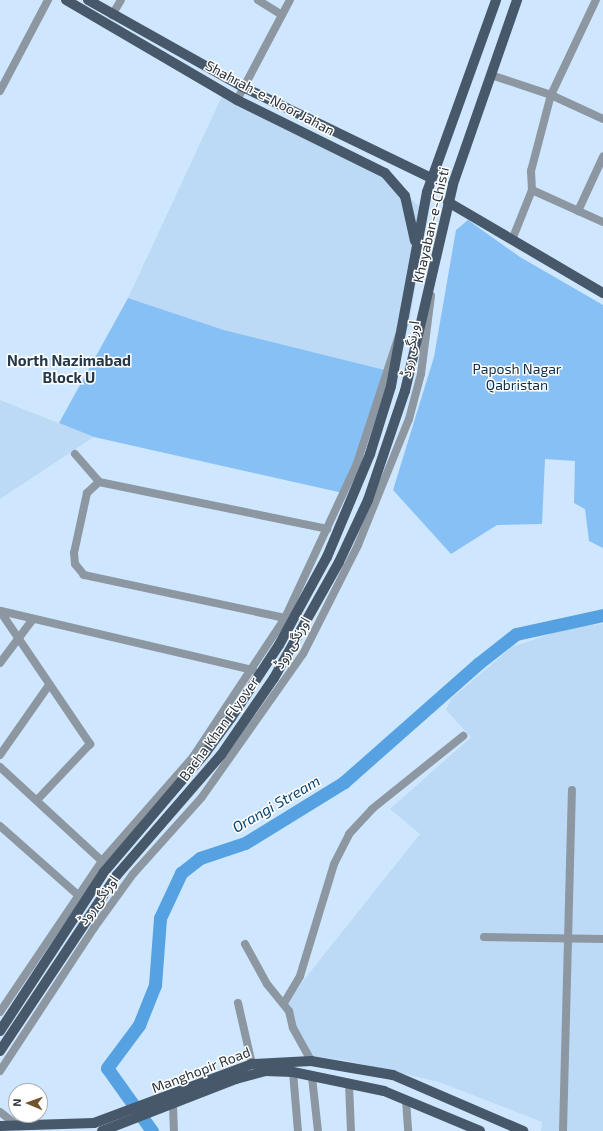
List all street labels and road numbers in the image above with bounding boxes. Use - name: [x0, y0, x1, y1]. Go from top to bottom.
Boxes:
- street label: Shahrah-e-Noor Jahan: [202, 57, 338, 139]
- street label: Khayaban-e-Chisti: [409, 165, 453, 285]
- street label: اورنگی روڈ: [397, 320, 423, 378]
- street label: اورنگی روڈ: [271, 614, 313, 672]
- street label: Bacha Khan Flyover: [176, 674, 262, 784]
- street label: اورنگی روڈ: [75, 872, 121, 928]
- street label: Manghopir Road: [149, 1043, 253, 1097]

